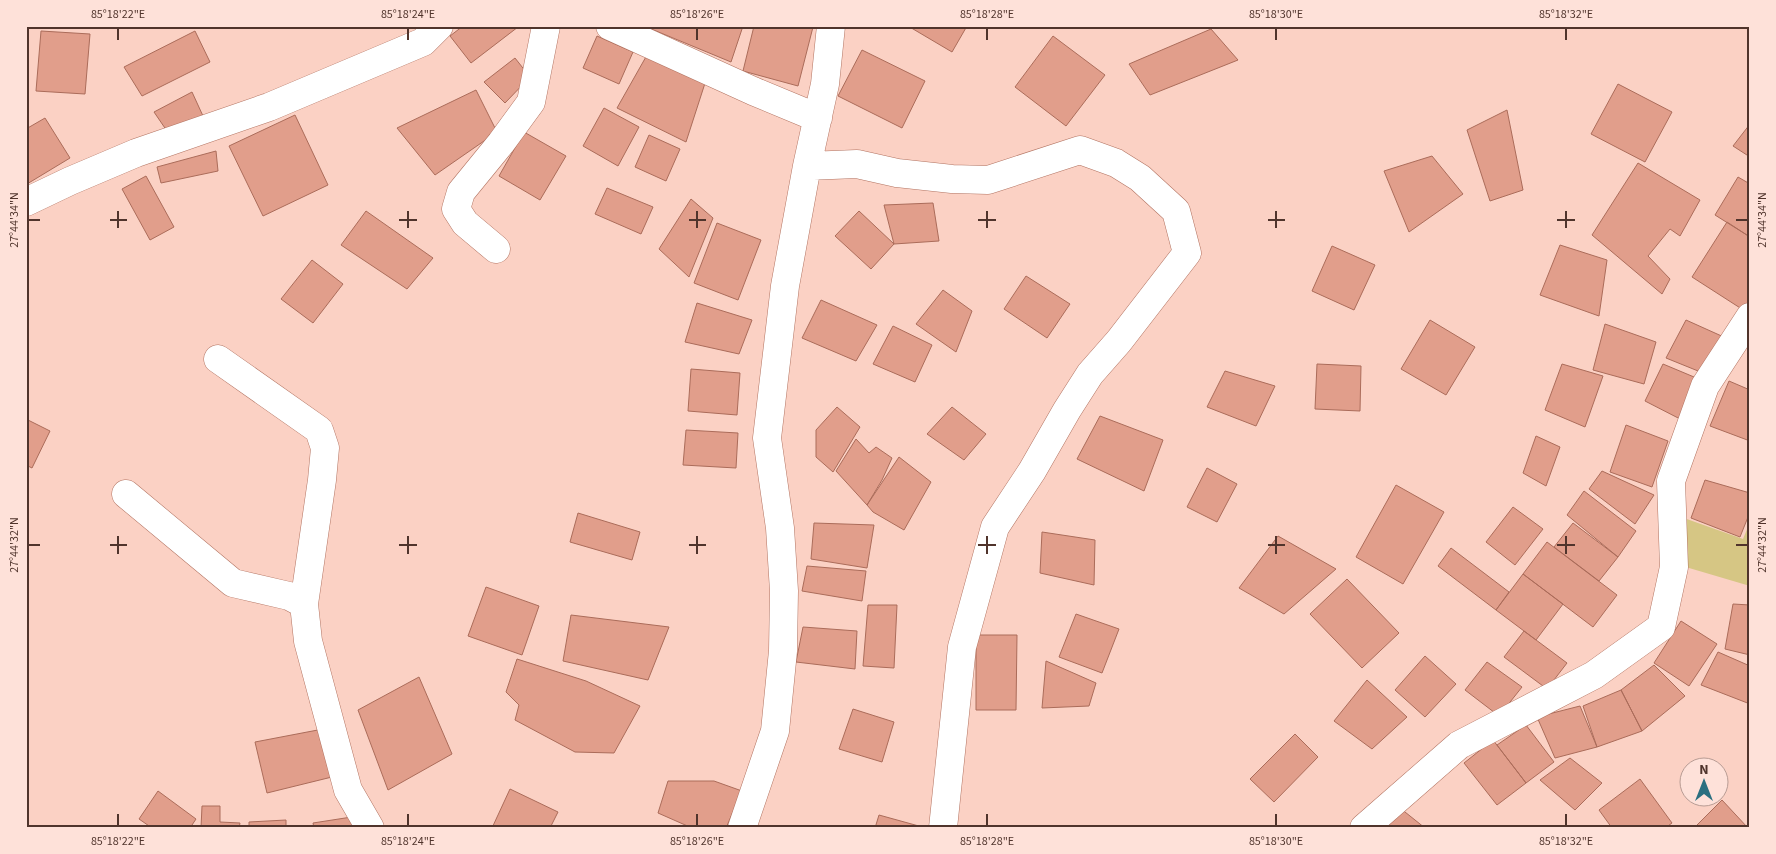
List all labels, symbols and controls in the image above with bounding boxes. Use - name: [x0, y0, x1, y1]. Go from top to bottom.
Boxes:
- text: 85°18'22"E: [91, 6, 145, 23]
- text: 85°18'24"E: [381, 6, 435, 23]
- text: 85°18'26"E: [670, 6, 724, 23]
- text: 85°18'28"E: [960, 6, 1014, 23]
- text: 85°18'30"E: [1249, 6, 1303, 23]
- text: 85°18'32"E: [1539, 6, 1593, 23]
- text: 27°44'34"N: [6, 192, 23, 248]
- text: 27°44'34"N: [1754, 192, 1771, 248]
- text: 27°44'32"N: [6, 517, 23, 573]
- text: 27°44'32"N: [1754, 517, 1771, 573]
- north arrow: [1678, 756, 1728, 806]
- text: N: [1699, 760, 1709, 780]
- text: 85°18'22"E: [91, 833, 145, 850]
- text: 85°18'24"E: [381, 833, 435, 850]
- text: 85°18'26"E: [670, 833, 724, 850]
- text: 85°18'28"E: [960, 833, 1014, 850]
- text: 85°18'30"E: [1249, 833, 1303, 850]
- text: 85°18'32"E: [1539, 833, 1593, 850]

